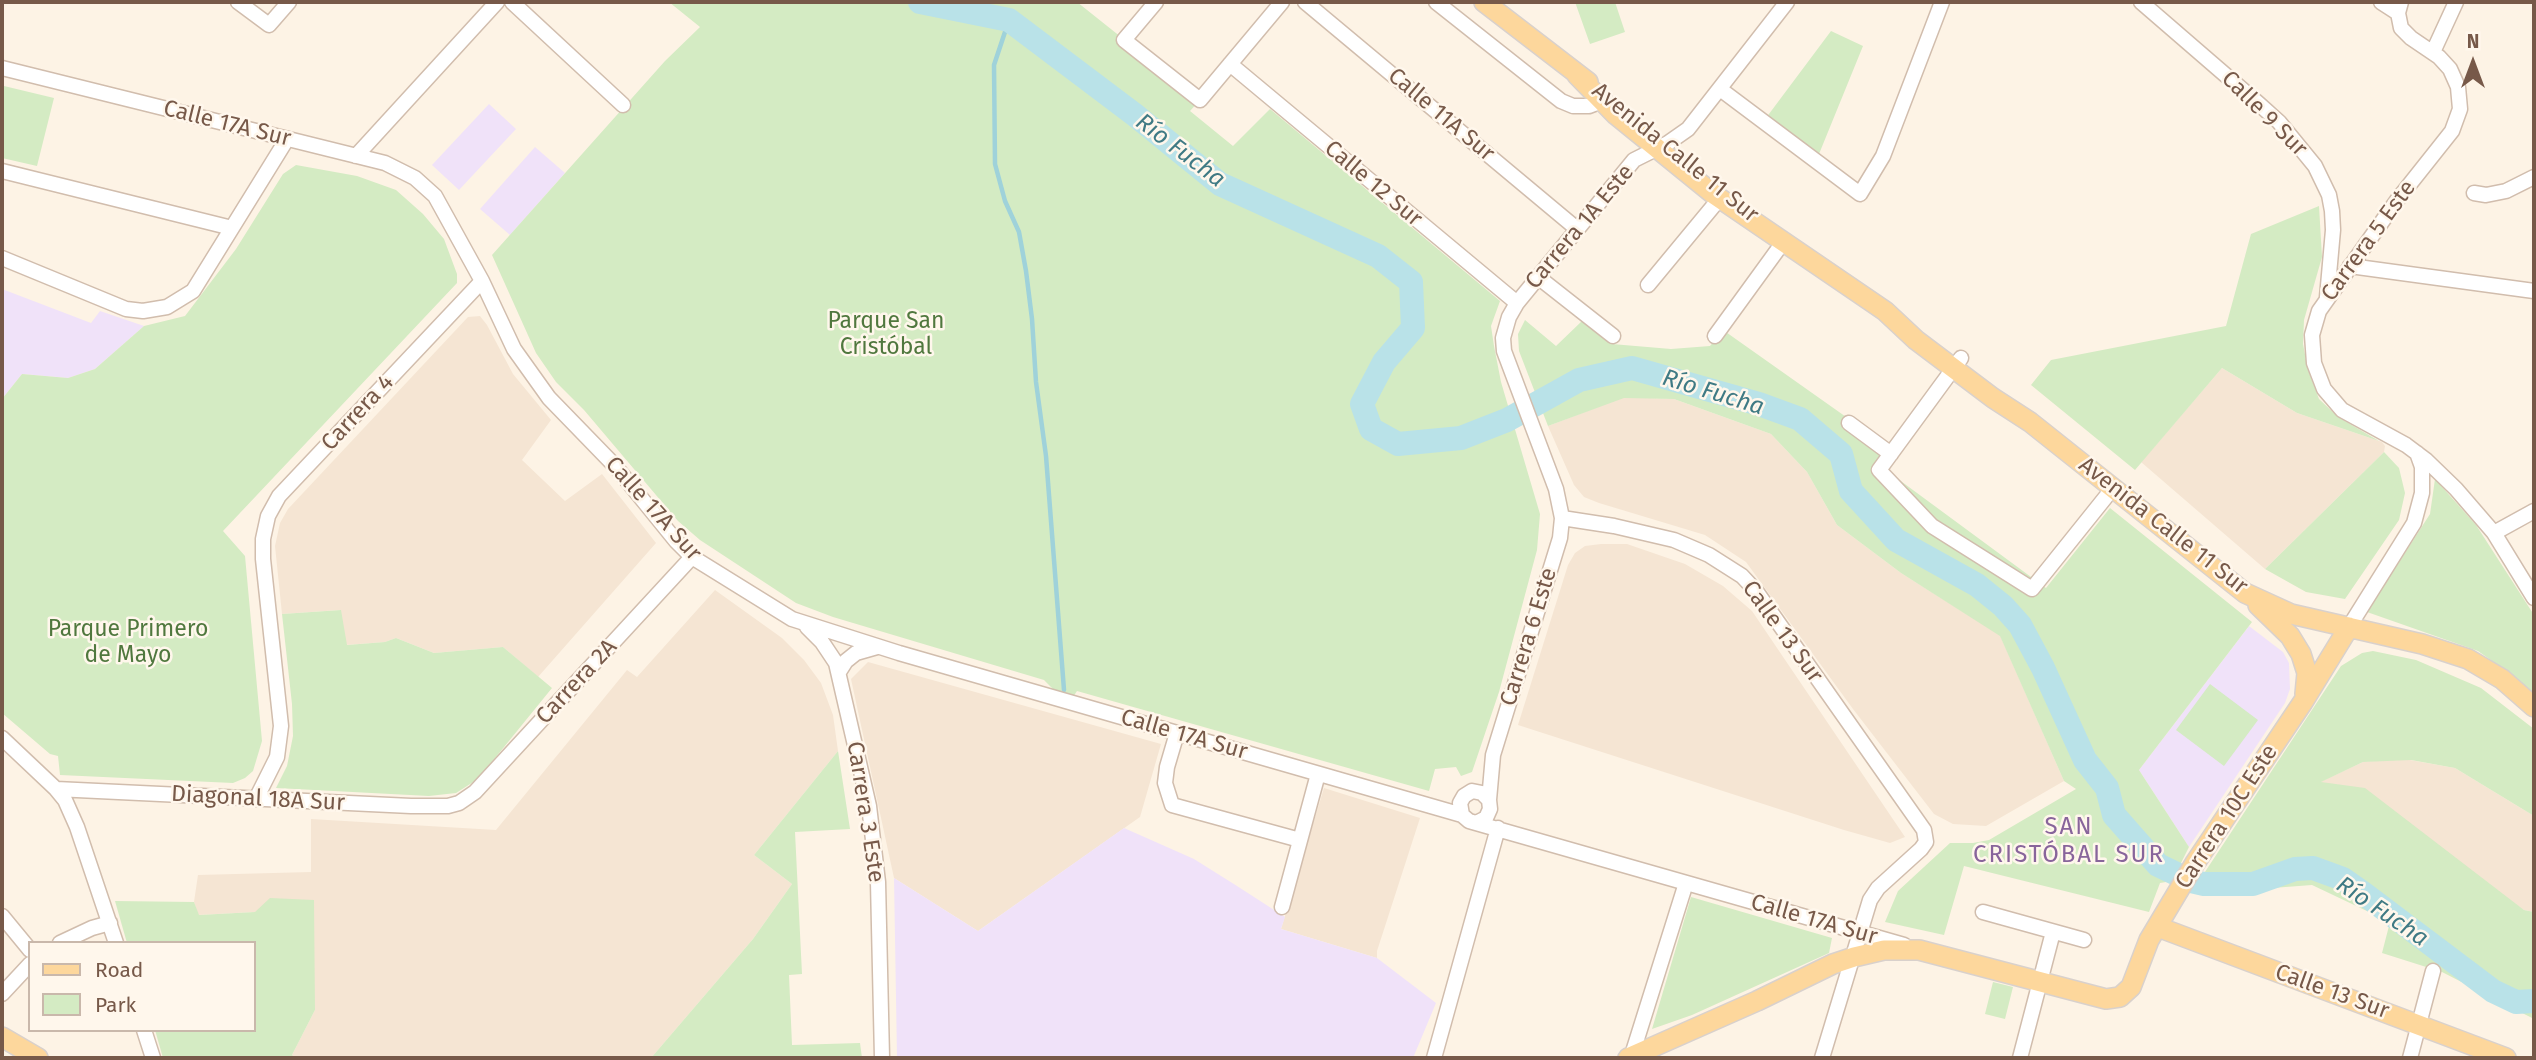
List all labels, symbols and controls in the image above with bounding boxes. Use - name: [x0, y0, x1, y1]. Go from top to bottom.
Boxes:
- north arrow: [2438, 28, 2508, 98]
- text: N: [2467, 30, 2479, 53]
- street label: Calle 11A Sur: [1382, 62, 1500, 168]
- street label: Calle 9 Sur: [2215, 65, 2313, 163]
- street label: Avenida Calle 11 Sur: [1586, 77, 1764, 229]
- street label: Calle 17A Sur: [160, 95, 294, 153]
- water label: Río Fucha: [1130, 108, 1230, 194]
- street label: Calle 12 Sur: [1318, 135, 1428, 233]
- street label: Carrera 1A Este: [1520, 159, 1640, 295]
- street label: Carrera 5 Este: [2316, 175, 2422, 307]
- park label: Parque San Cristóbal: [827, 308, 945, 362]
- water label: Río Fucha: [1659, 364, 1767, 422]
- street label: Carrera 4: [316, 369, 400, 457]
- street label: Calle 17A Sur: [599, 451, 707, 567]
- street label: Avenida Calle 11 Sur: [2073, 452, 2253, 600]
- street label: Carrera 6 Este: [1495, 564, 1563, 710]
- street label: Calle 13 Sur: [1736, 576, 1828, 688]
- park label: Parque Primero de Mayo: [48, 616, 208, 670]
- street label: Carrera 2A: [531, 634, 623, 730]
- street label: Calle 17A Sur: [1117, 704, 1251, 766]
- street label: Carrera 3 Este: [840, 739, 890, 885]
- street label: Carrera 10C Este: [2170, 740, 2284, 894]
- street label: Diagonal 18A Sur: [170, 781, 346, 817]
- district label: SAN CRISTÓBAL SUR: [1975, 813, 2163, 869]
- water label: Río Fucha: [2331, 871, 2433, 953]
- street label: Calle 17A Sur: [1747, 889, 1881, 951]
- legend: [28, 941, 256, 1032]
- text: Road: [95, 957, 143, 983]
- street label: Calle 13 Sur: [2271, 959, 2393, 1025]
- text: Park: [95, 992, 136, 1018]

